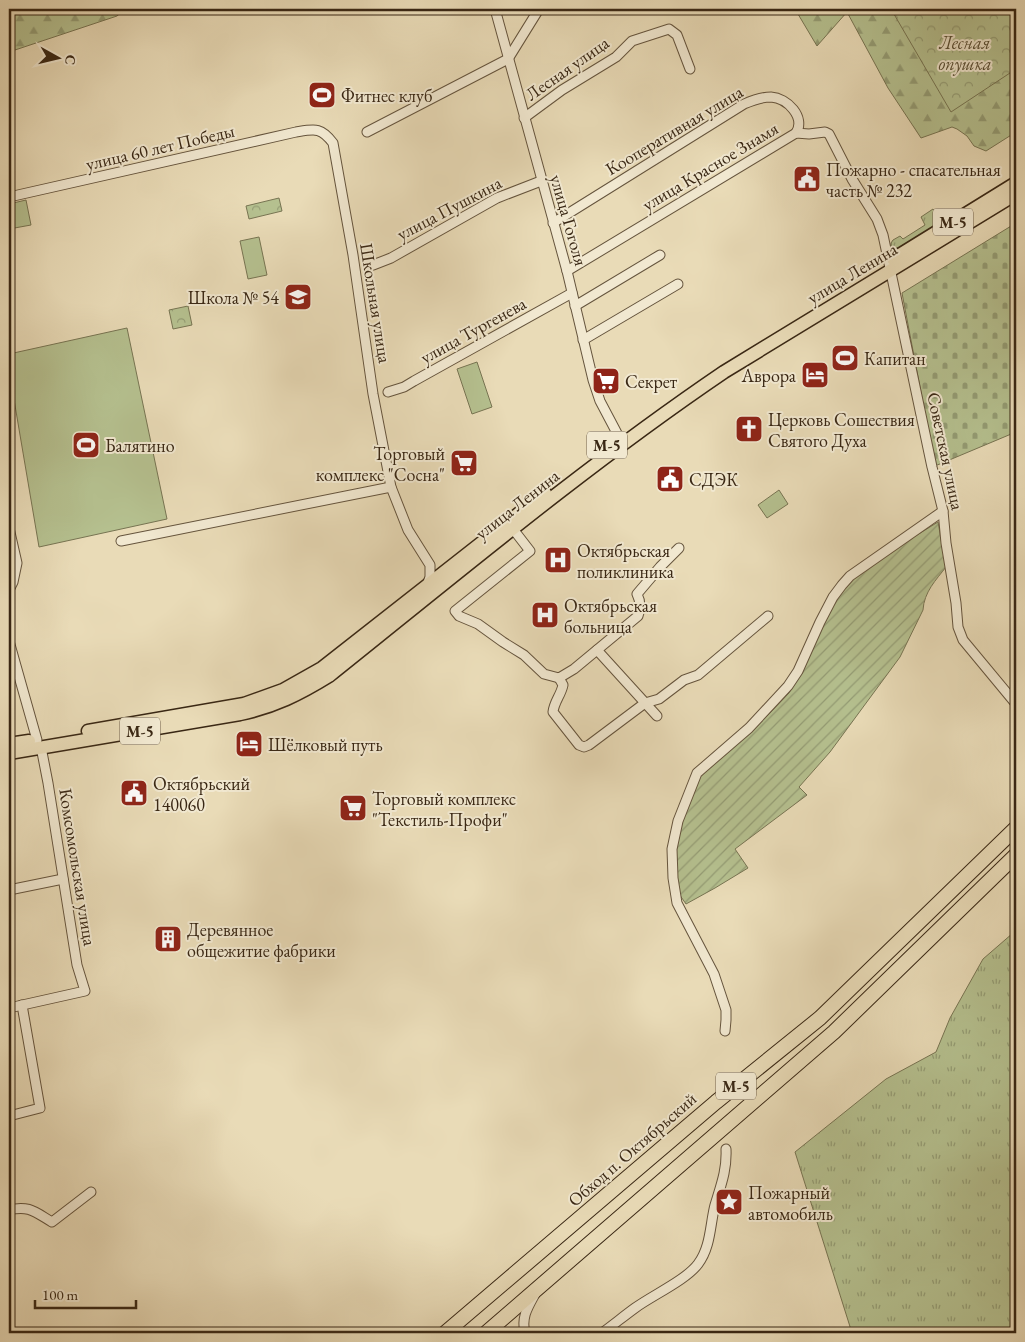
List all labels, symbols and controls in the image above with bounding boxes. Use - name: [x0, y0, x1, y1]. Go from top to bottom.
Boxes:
- street label: Лесная улица: [521, 30, 614, 105]
- park label: Лесная опушка: [938, 31, 992, 76]
- north arrow: [32, 32, 82, 82]
- text: С: [61, 54, 80, 66]
- street label: Кооперативная улица: [601, 79, 748, 180]
- sports icon: Фитнес клуб: [307, 80, 337, 110]
- place label: Фитнес клуб: [341, 84, 432, 107]
- street label: улица Красное Знамя: [638, 116, 782, 216]
- street label: улица 60 лет Победы: [84, 119, 236, 175]
- place label: Пожарно - спасательная часть № 232: [826, 158, 1001, 202]
- public building icon: Пожарно - спасательная часть № 232: [792, 164, 822, 194]
- street label: улица Пушкина: [393, 170, 506, 245]
- street label: улица Гоголя: [545, 172, 593, 268]
- road number: М-5: [933, 208, 973, 236]
- street label: улица Ленина: [803, 237, 902, 309]
- street label: Школьная улица: [355, 241, 397, 365]
- school or university icon: Школа № 54: [283, 282, 313, 312]
- place label: Школа № 54: [188, 286, 279, 309]
- street label: улица Тургенева: [416, 291, 531, 369]
- sports icon: Капитан: [830, 343, 860, 373]
- place label: Капитан: [864, 347, 926, 370]
- hotel icon: Аврора: [800, 360, 830, 390]
- place label: Аврора: [740, 364, 797, 387]
- supermarket icon: Секрет: [591, 366, 621, 396]
- place label: Секрет: [625, 370, 678, 393]
- street label: Советская улица: [922, 390, 970, 513]
- place label: Церковь Сошествия Святого Духа: [768, 408, 915, 452]
- church icon: Церковь Сошествия Святого Духа: [734, 414, 764, 444]
- sports icon: Балятино: [71, 430, 101, 460]
- road number: М-5: [587, 432, 627, 458]
- place label: Балятино: [105, 434, 175, 457]
- place label: Торговый комплекс "Сосна": [316, 442, 445, 486]
- supermarket icon: Торговый комплекс "Сосна": [449, 448, 479, 478]
- street label: улица Ленина: [470, 463, 564, 544]
- public building icon: СДЭК: [655, 464, 685, 494]
- place label: СДЭК: [689, 468, 738, 491]
- place label: Октябрьская поликлиника: [577, 539, 675, 583]
- hospital icon: Октябрьская поликлиника: [543, 545, 573, 575]
- place label: Октябрьская больница: [564, 594, 657, 638]
- hospital icon: Октябрьская больница: [530, 600, 560, 630]
- road number: М-5: [120, 718, 160, 744]
- hotel icon: Шёлковый путь: [234, 729, 264, 759]
- place label: Шёлковый путь: [268, 733, 383, 756]
- place label: Октябрьский 140060: [153, 772, 251, 816]
- public building icon: Октябрьский 140060: [119, 778, 149, 808]
- street label: Комсомольская улица: [54, 787, 102, 948]
- place label: Торговый комплекс "Текстиль-Профи": [372, 787, 516, 831]
- supermarket icon: Торговый комплекс "Текстиль-Профи": [338, 793, 368, 823]
- place label: Деревянное общежитие фабрики: [187, 918, 336, 962]
- building icon: Деревянное общежитие фабрики: [153, 924, 183, 954]
- road number: М-5: [716, 1072, 756, 1100]
- street label: Обход п. Октябрьский: [563, 1087, 701, 1211]
- place label: Пожарный автомобиль: [748, 1181, 833, 1225]
- place icon: Пожарный автомобиль: [714, 1187, 744, 1217]
- scale bar: [35, 1277, 136, 1309]
- text: 100 m: [42, 1285, 79, 1304]

